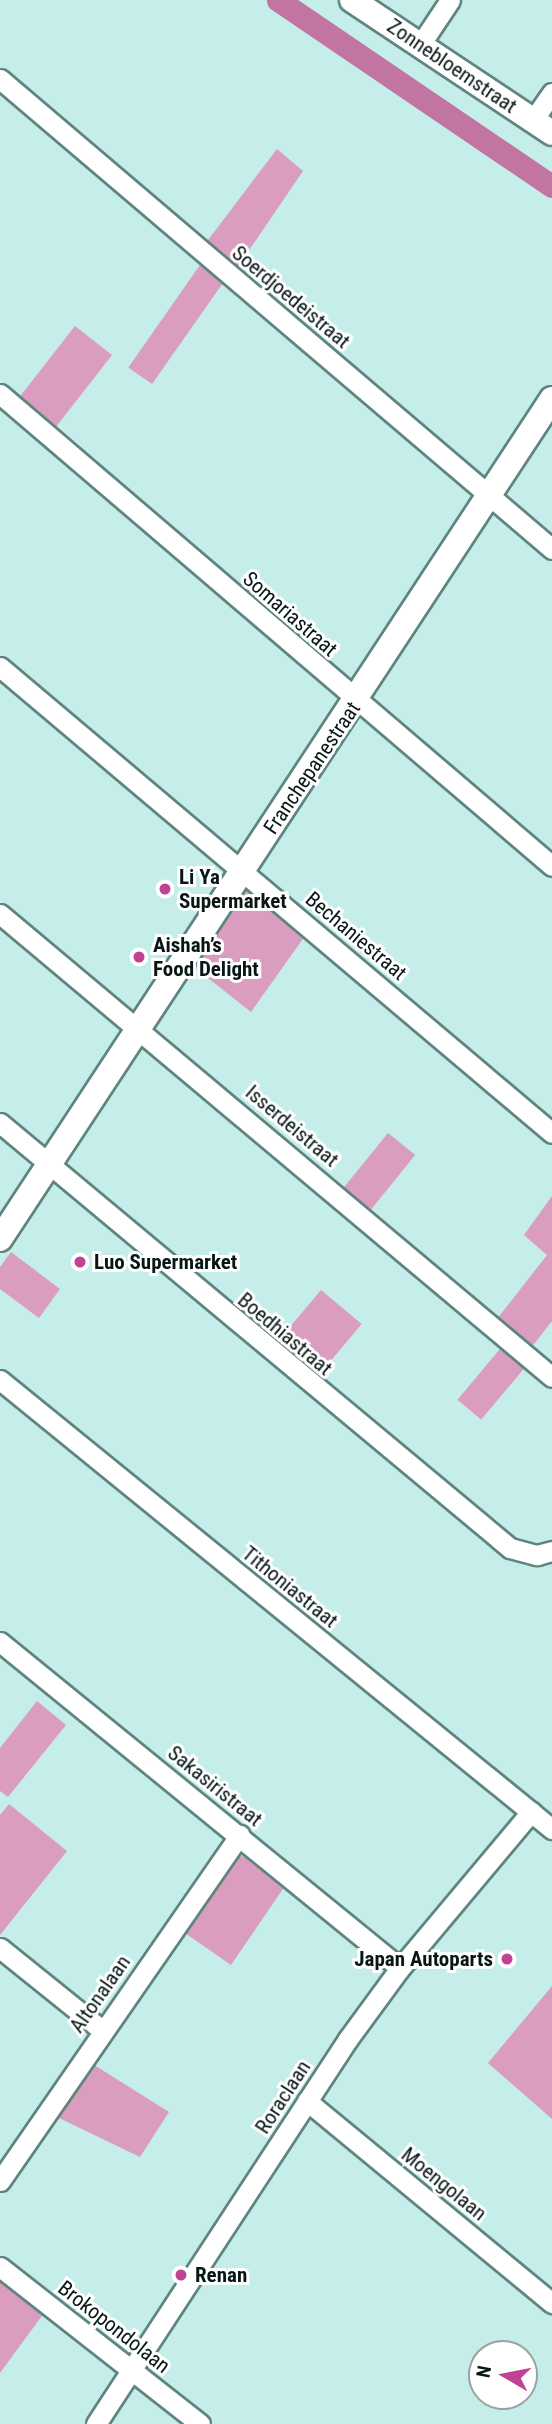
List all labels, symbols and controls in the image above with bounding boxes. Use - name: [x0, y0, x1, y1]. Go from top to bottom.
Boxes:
- street label: Zonnebloemstraat: [382, 13, 522, 119]
- street label: Soerdjoedeistraat: [227, 240, 355, 354]
- street label: Somariastraat: [238, 566, 342, 662]
- street label: Franchepanestraat: [258, 697, 366, 839]
- place label: Li Ya Supermarket: [179, 864, 287, 914]
- marker: Li Ya Supermarket: [157, 881, 173, 897]
- street label: Bechaniestraat: [300, 886, 412, 986]
- place label: Aishah’s Food Delight: [153, 932, 259, 982]
- marker: Aishah’s Food Delight: [131, 949, 147, 965]
- street label: Isserdeistraat: [240, 1080, 344, 1172]
- place label: Luo Supermarket: [94, 1249, 237, 1275]
- marker: Luo Supermarket: [72, 1254, 88, 1270]
- street label: Boedhiastraat: [233, 1287, 337, 1381]
- street label: Tithoniastraat: [237, 1541, 343, 1633]
- street label: Sakasiristraat: [163, 1740, 267, 1832]
- place label: Japan Autoparts: [354, 1946, 493, 1972]
- street label: Altonalaan: [64, 1950, 136, 2038]
- marker: Japan Autoparts: [499, 1951, 515, 1967]
- street label: Roraclaan: [250, 2056, 316, 2138]
- street label: Moengolaan: [396, 2142, 492, 2226]
- place label: Renan: [195, 2262, 247, 2288]
- marker: Renan: [173, 2267, 189, 2283]
- street label: Brokopondolaan: [53, 2275, 175, 2379]
- north arrow: [468, 2340, 538, 2410]
- text: N: [471, 2364, 496, 2379]

